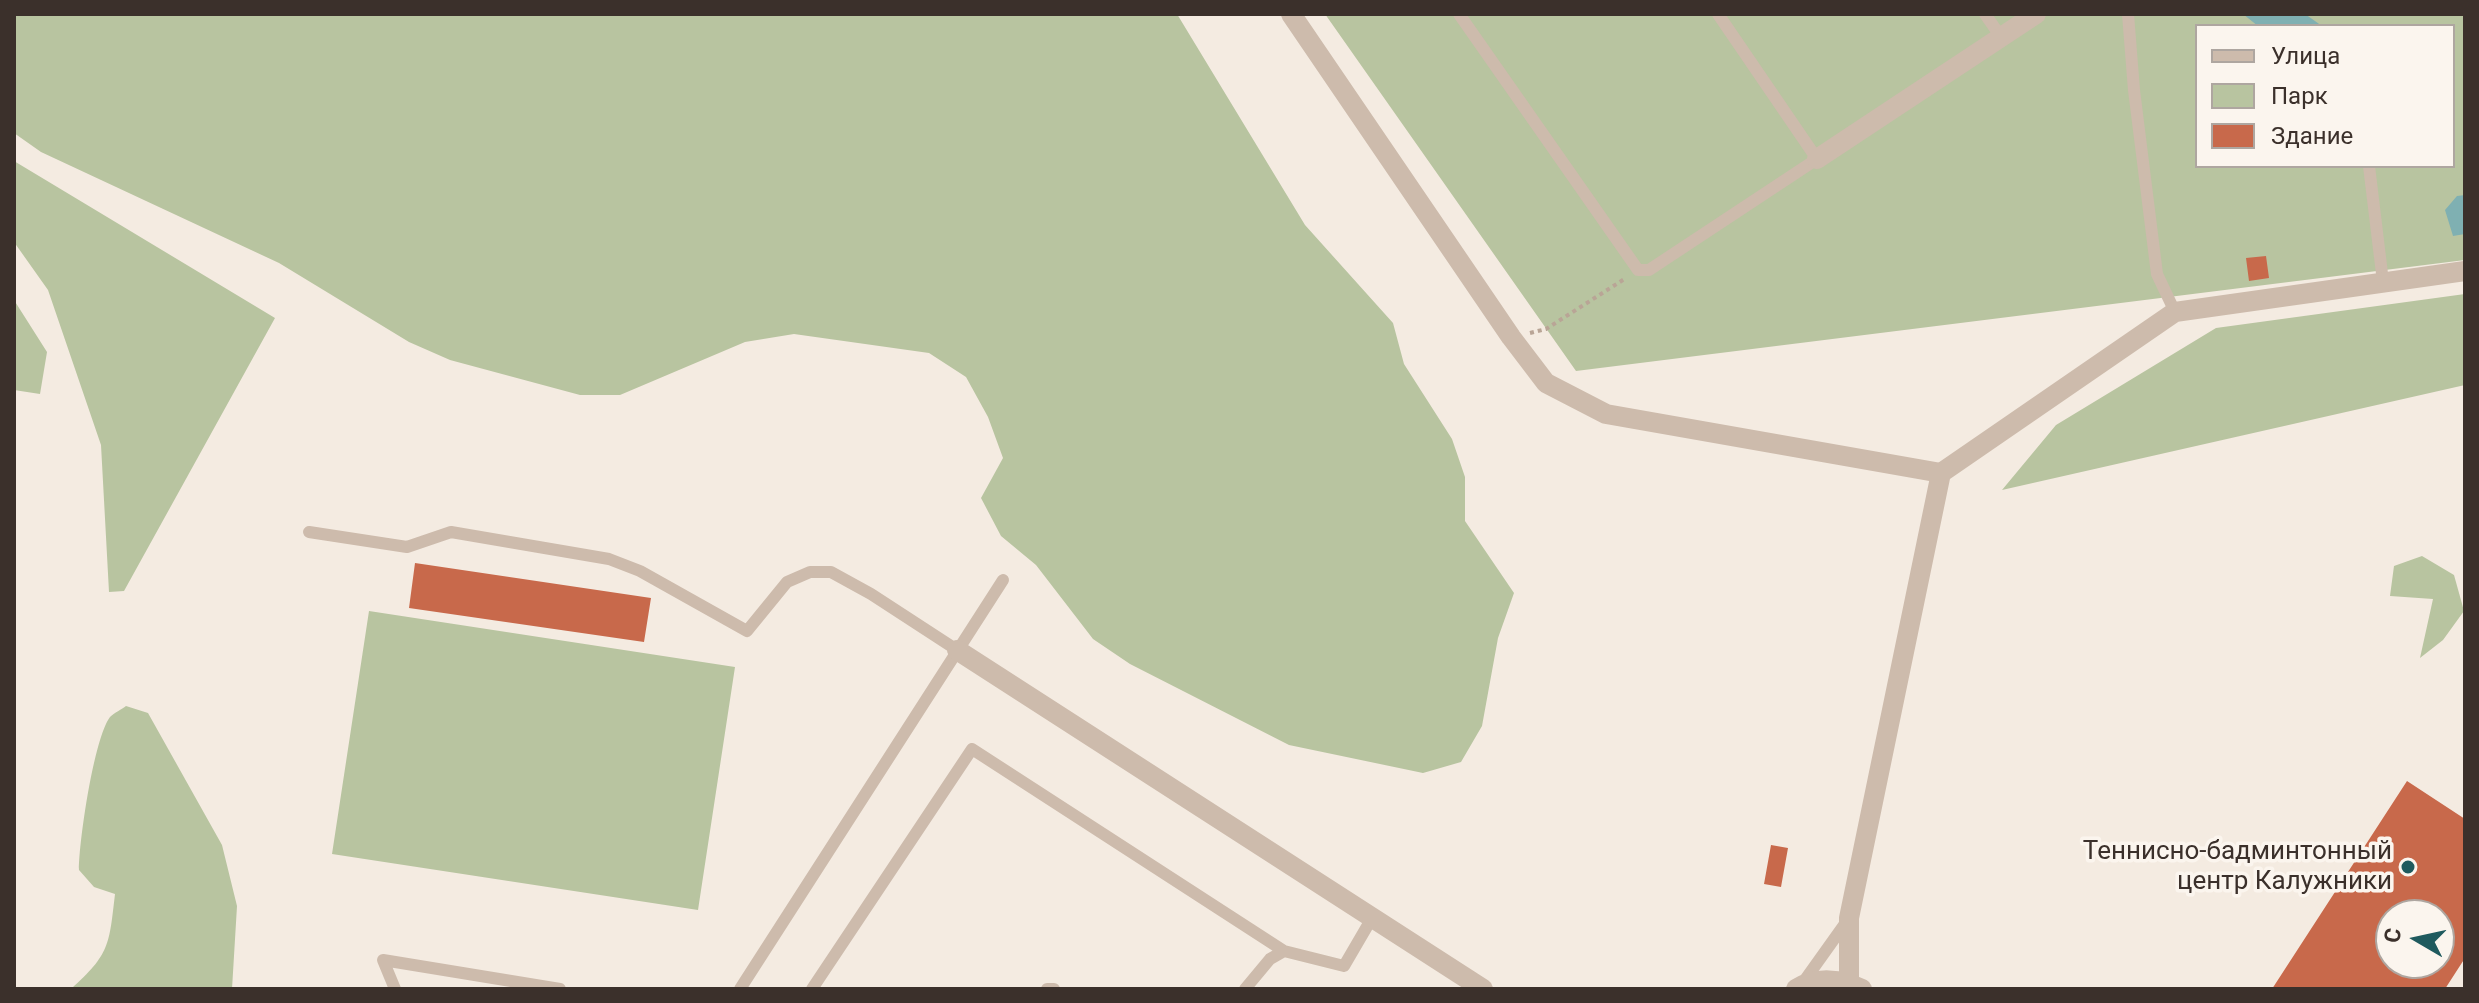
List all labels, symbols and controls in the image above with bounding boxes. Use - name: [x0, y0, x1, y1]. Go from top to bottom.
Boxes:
- legend: [2195, 24, 2455, 168]
- text: Улица: [2271, 42, 2340, 70]
- text: Парк: [2271, 82, 2328, 110]
- text: Здание: [2271, 122, 2353, 150]
- place label: Теннисно-бадминтонный центр Калужники: [2083, 836, 2392, 898]
- marker: Теннисно-бадминтонный центр Калужники: [2399, 858, 2417, 876]
- north arrow: [2375, 899, 2455, 979]
- text: С: [2379, 926, 2406, 945]

